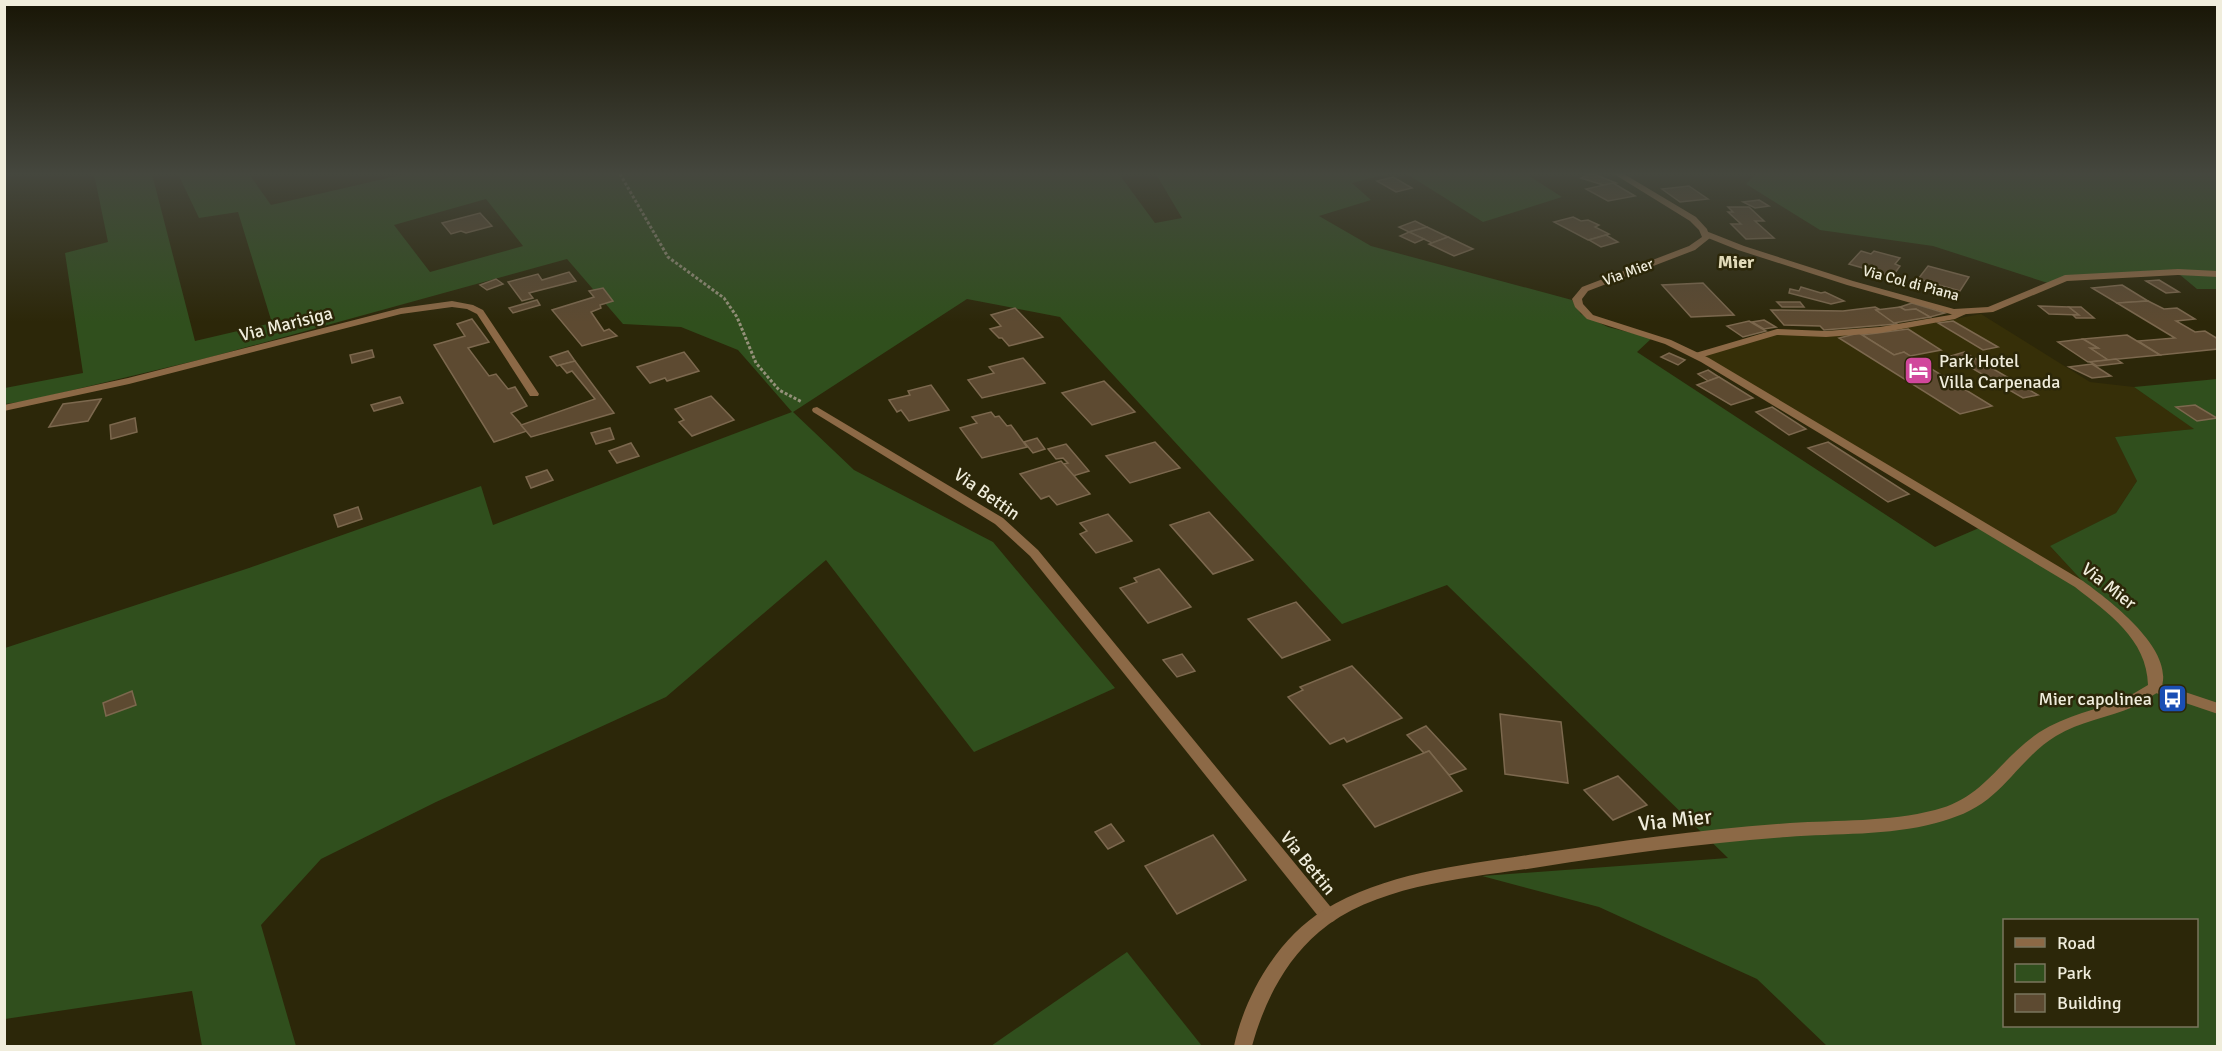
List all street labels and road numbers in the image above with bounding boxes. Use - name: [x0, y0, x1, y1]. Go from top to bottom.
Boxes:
- street label: Via Mier: [1600, 254, 1656, 289]
- street label: Via Col di Piana: [1861, 261, 1961, 305]
- street label: Via Marisiga: [237, 302, 335, 346]
- street label: Via Bettin: [950, 463, 1024, 525]
- street label: Via Mier: [2077, 558, 2141, 614]
- street label: Via Mier: [1637, 803, 1713, 837]
- street label: Via Bettin: [1276, 827, 1340, 899]

